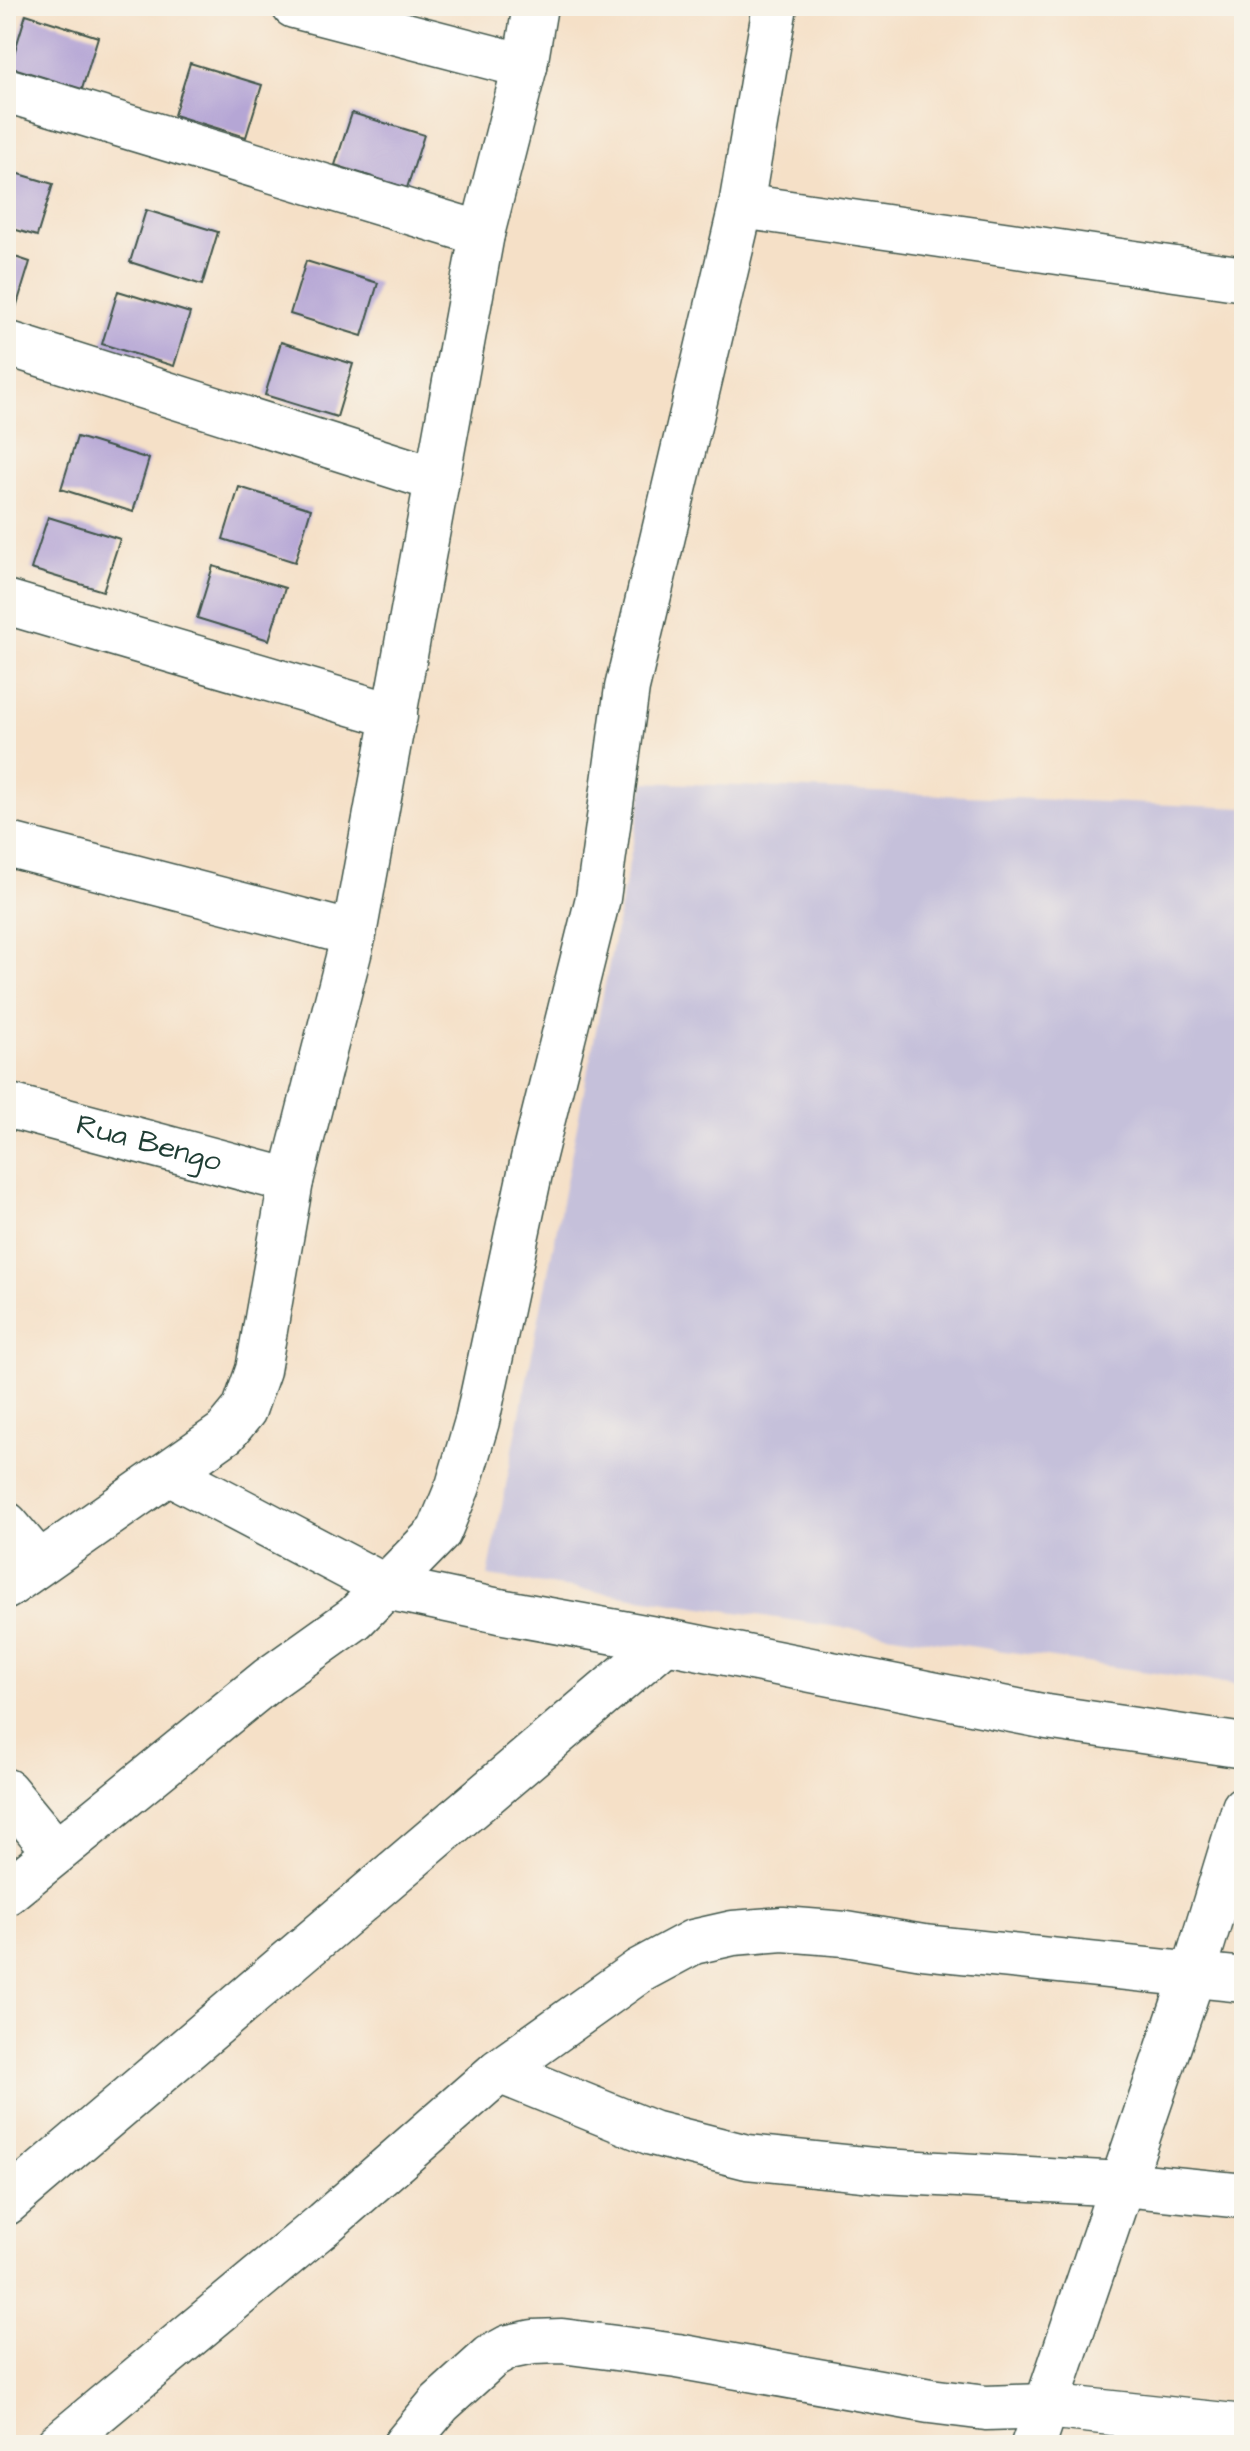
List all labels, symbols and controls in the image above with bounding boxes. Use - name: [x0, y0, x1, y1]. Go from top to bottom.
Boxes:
- street label: Rua Bengo: [72, 1104, 226, 1183]

